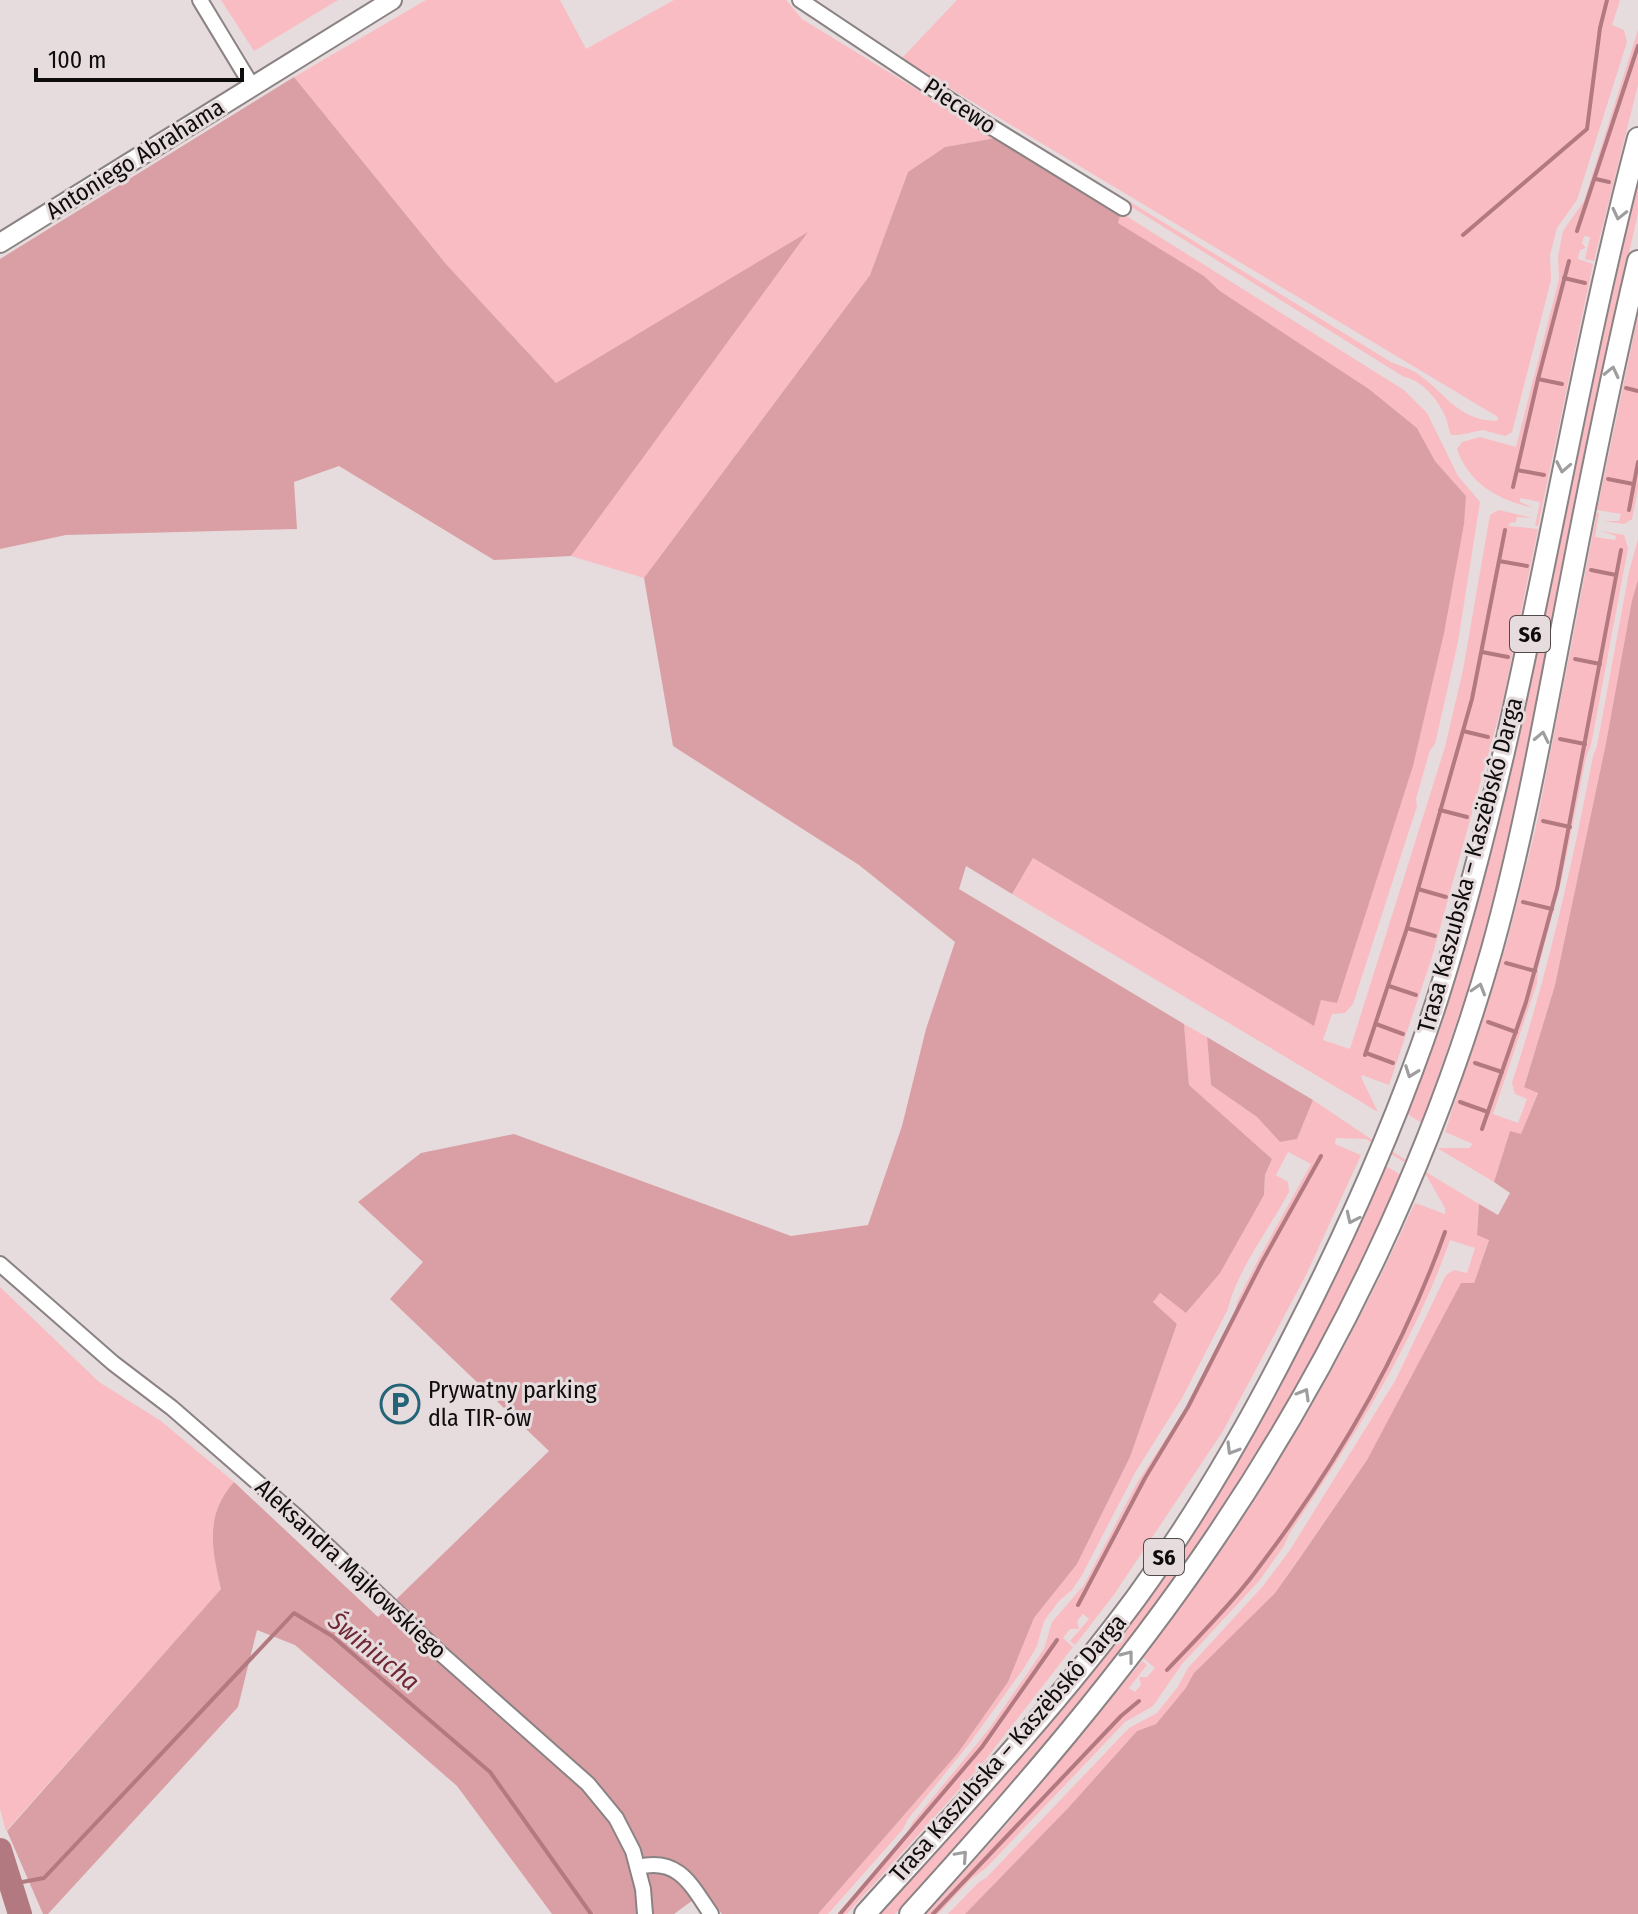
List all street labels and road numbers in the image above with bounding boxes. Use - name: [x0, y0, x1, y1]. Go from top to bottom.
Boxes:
- street label: Piecewo: [919, 72, 1001, 140]
- street label: Antoniego Abrahama: [41, 93, 229, 225]
- road number: S6: [1510, 616, 1550, 652]
- street label: Trasa Kaszubska – Kaszëbskô Darga: [1412, 695, 1528, 1035]
- street label: Aleksandra Majkowskiego: [250, 1473, 452, 1665]
- road number: S6: [1144, 1539, 1184, 1575]
- street label: Trasa Kaszubska – Kaszëbskô Darga: [884, 1608, 1132, 1888]

